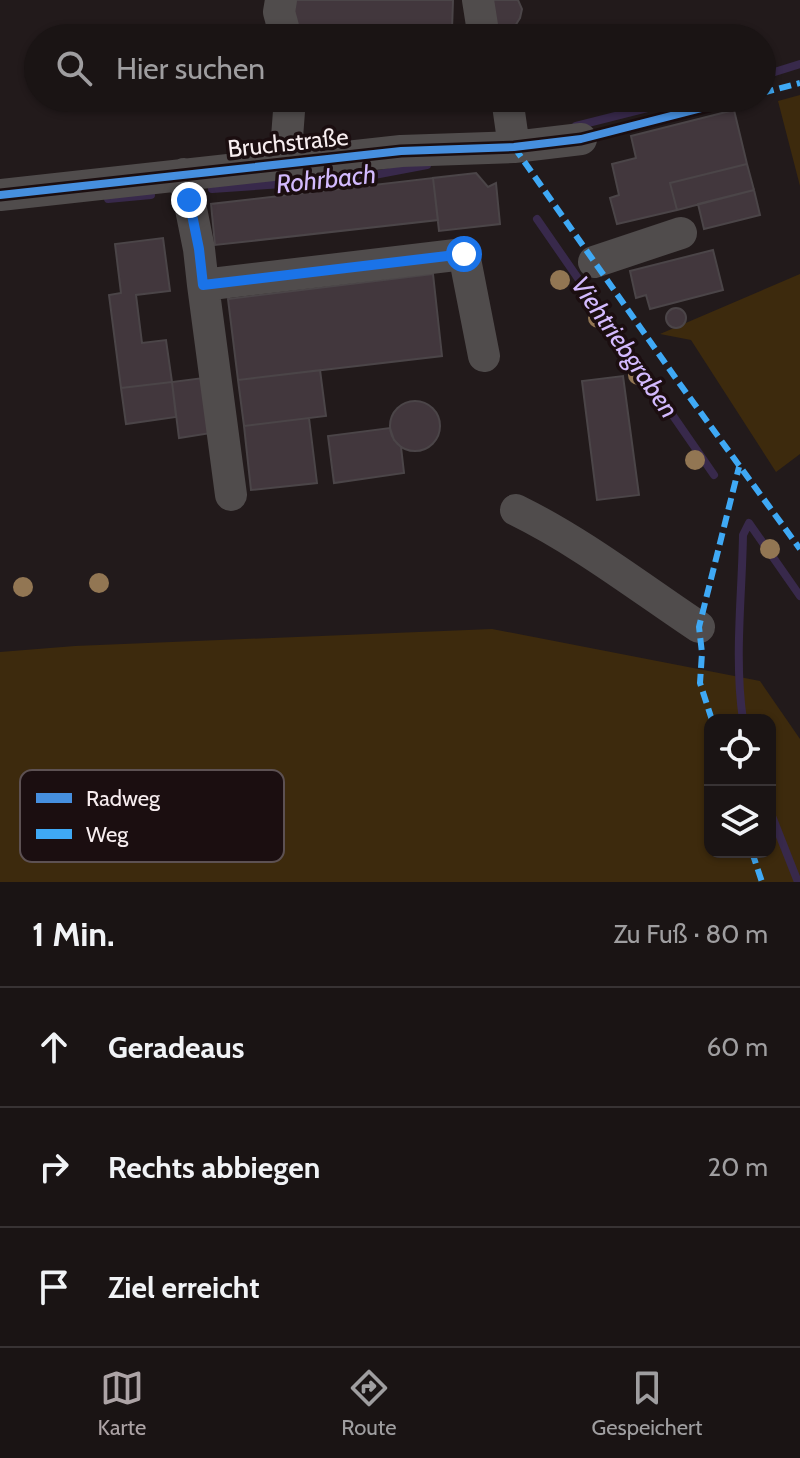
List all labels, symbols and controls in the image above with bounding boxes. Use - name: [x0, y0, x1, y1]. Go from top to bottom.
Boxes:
- search box: [24, 24, 776, 112]
- icon: search: [52, 46, 96, 90]
- text: Hier suchen: [116, 50, 265, 87]
- street label: Bruchstraße: [226, 122, 350, 163]
- water label: Rohrbach: [274, 158, 378, 200]
- route end: [171, 182, 207, 218]
- route start: [446, 236, 482, 272]
- water label: Viehtriebgraben: [564, 270, 686, 424]
- map controls: [704, 714, 776, 858]
- button: locate: [704, 714, 776, 786]
- legend: [20, 770, 284, 862]
- text: Radweg: [86, 785, 161, 812]
- button: layers: [704, 786, 776, 858]
- text: Weg: [86, 821, 129, 848]
- text: 1 Min.: [32, 913, 115, 955]
- text: Zu Fuß · 80 m: [613, 918, 768, 950]
- icon: ahead: [32, 1025, 76, 1069]
- text: Geradeaus: [108, 1029, 245, 1066]
- text: 60 m: [706, 1031, 768, 1063]
- icon: right: [32, 1145, 76, 1189]
- text: Rechts abbiegen: [108, 1149, 320, 1186]
- text: 20 m: [708, 1151, 768, 1183]
- icon: arrive: [32, 1265, 76, 1309]
- text: Ziel erreicht: [108, 1269, 259, 1306]
- tab: Karte: [98, 1366, 146, 1441]
- tab: Route: [341, 1366, 396, 1441]
- tab: Gespeichert: [592, 1366, 702, 1441]

